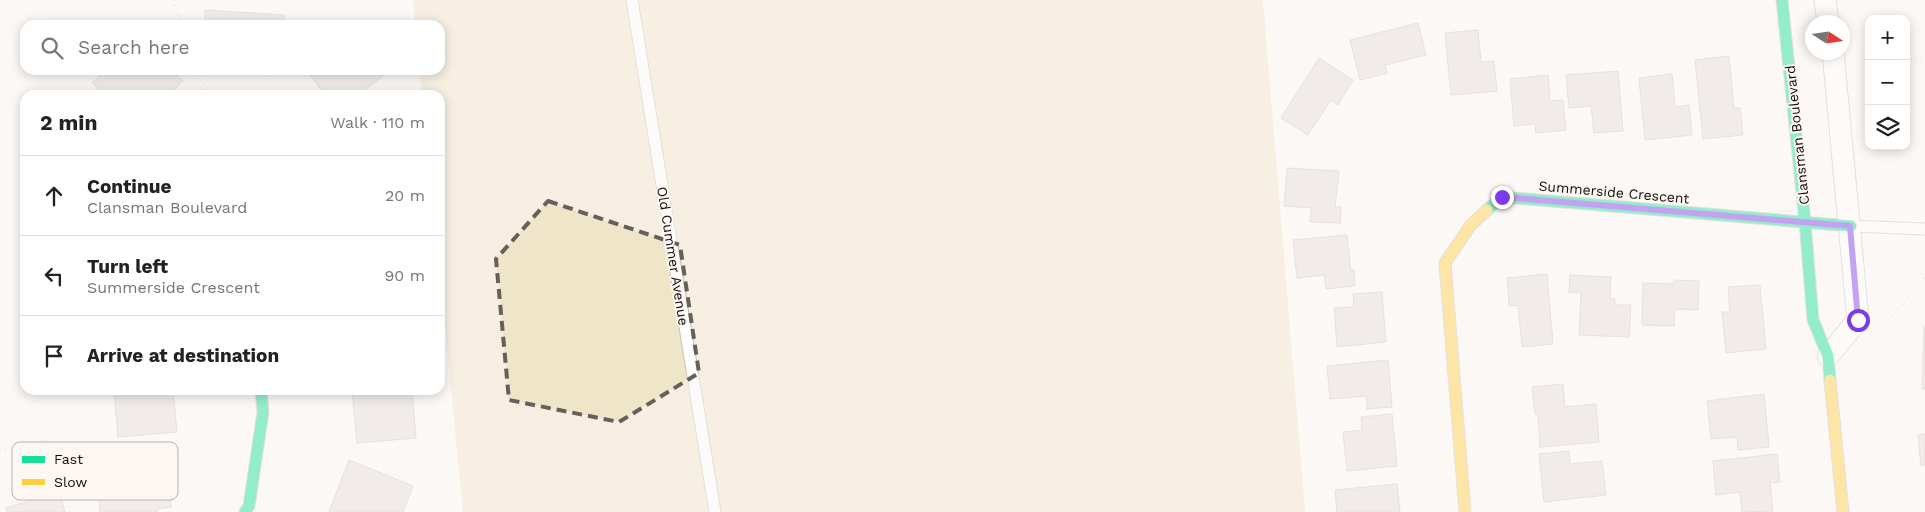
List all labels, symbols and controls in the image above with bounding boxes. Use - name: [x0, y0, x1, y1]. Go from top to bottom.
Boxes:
- north arrow: [1805, 15, 1850, 60]
- map controls: [1865, 15, 1910, 150]
- button: +: [1865, 15, 1910, 60]
- search box: [20, 20, 445, 75]
- icon: search: [38, 34, 66, 62]
- text: Search here: [78, 36, 189, 59]
- button: −: [1865, 60, 1910, 105]
- street label: Clansman Boulevard: [1782, 64, 1812, 206]
- button: layers: [1865, 105, 1910, 150]
- text: 2 min: [40, 110, 97, 135]
- text: Walk · 110 m: [330, 113, 425, 132]
- text: Continue: [87, 175, 171, 198]
- street label: Summerside Crescent: [1538, 177, 1690, 207]
- icon: ahead: [40, 182, 68, 210]
- street label: Old Cummer Avenue: [654, 185, 692, 327]
- text: 20 m: [385, 186, 425, 205]
- route end: [1491, 186, 1514, 209]
- text: Clansman Boulevard: [87, 198, 247, 217]
- text: Turn left: [87, 255, 168, 278]
- icon: left: [40, 262, 68, 290]
- text: 90 m: [384, 266, 425, 285]
- text: Summerside Crescent: [87, 278, 260, 297]
- route start: [1847, 309, 1870, 332]
- icon: arrive: [40, 342, 68, 370]
- text: Arrive at destination: [87, 344, 279, 367]
- legend: [12, 442, 178, 500]
- text: Fast: [54, 451, 83, 467]
- text: Slow: [54, 474, 87, 490]

